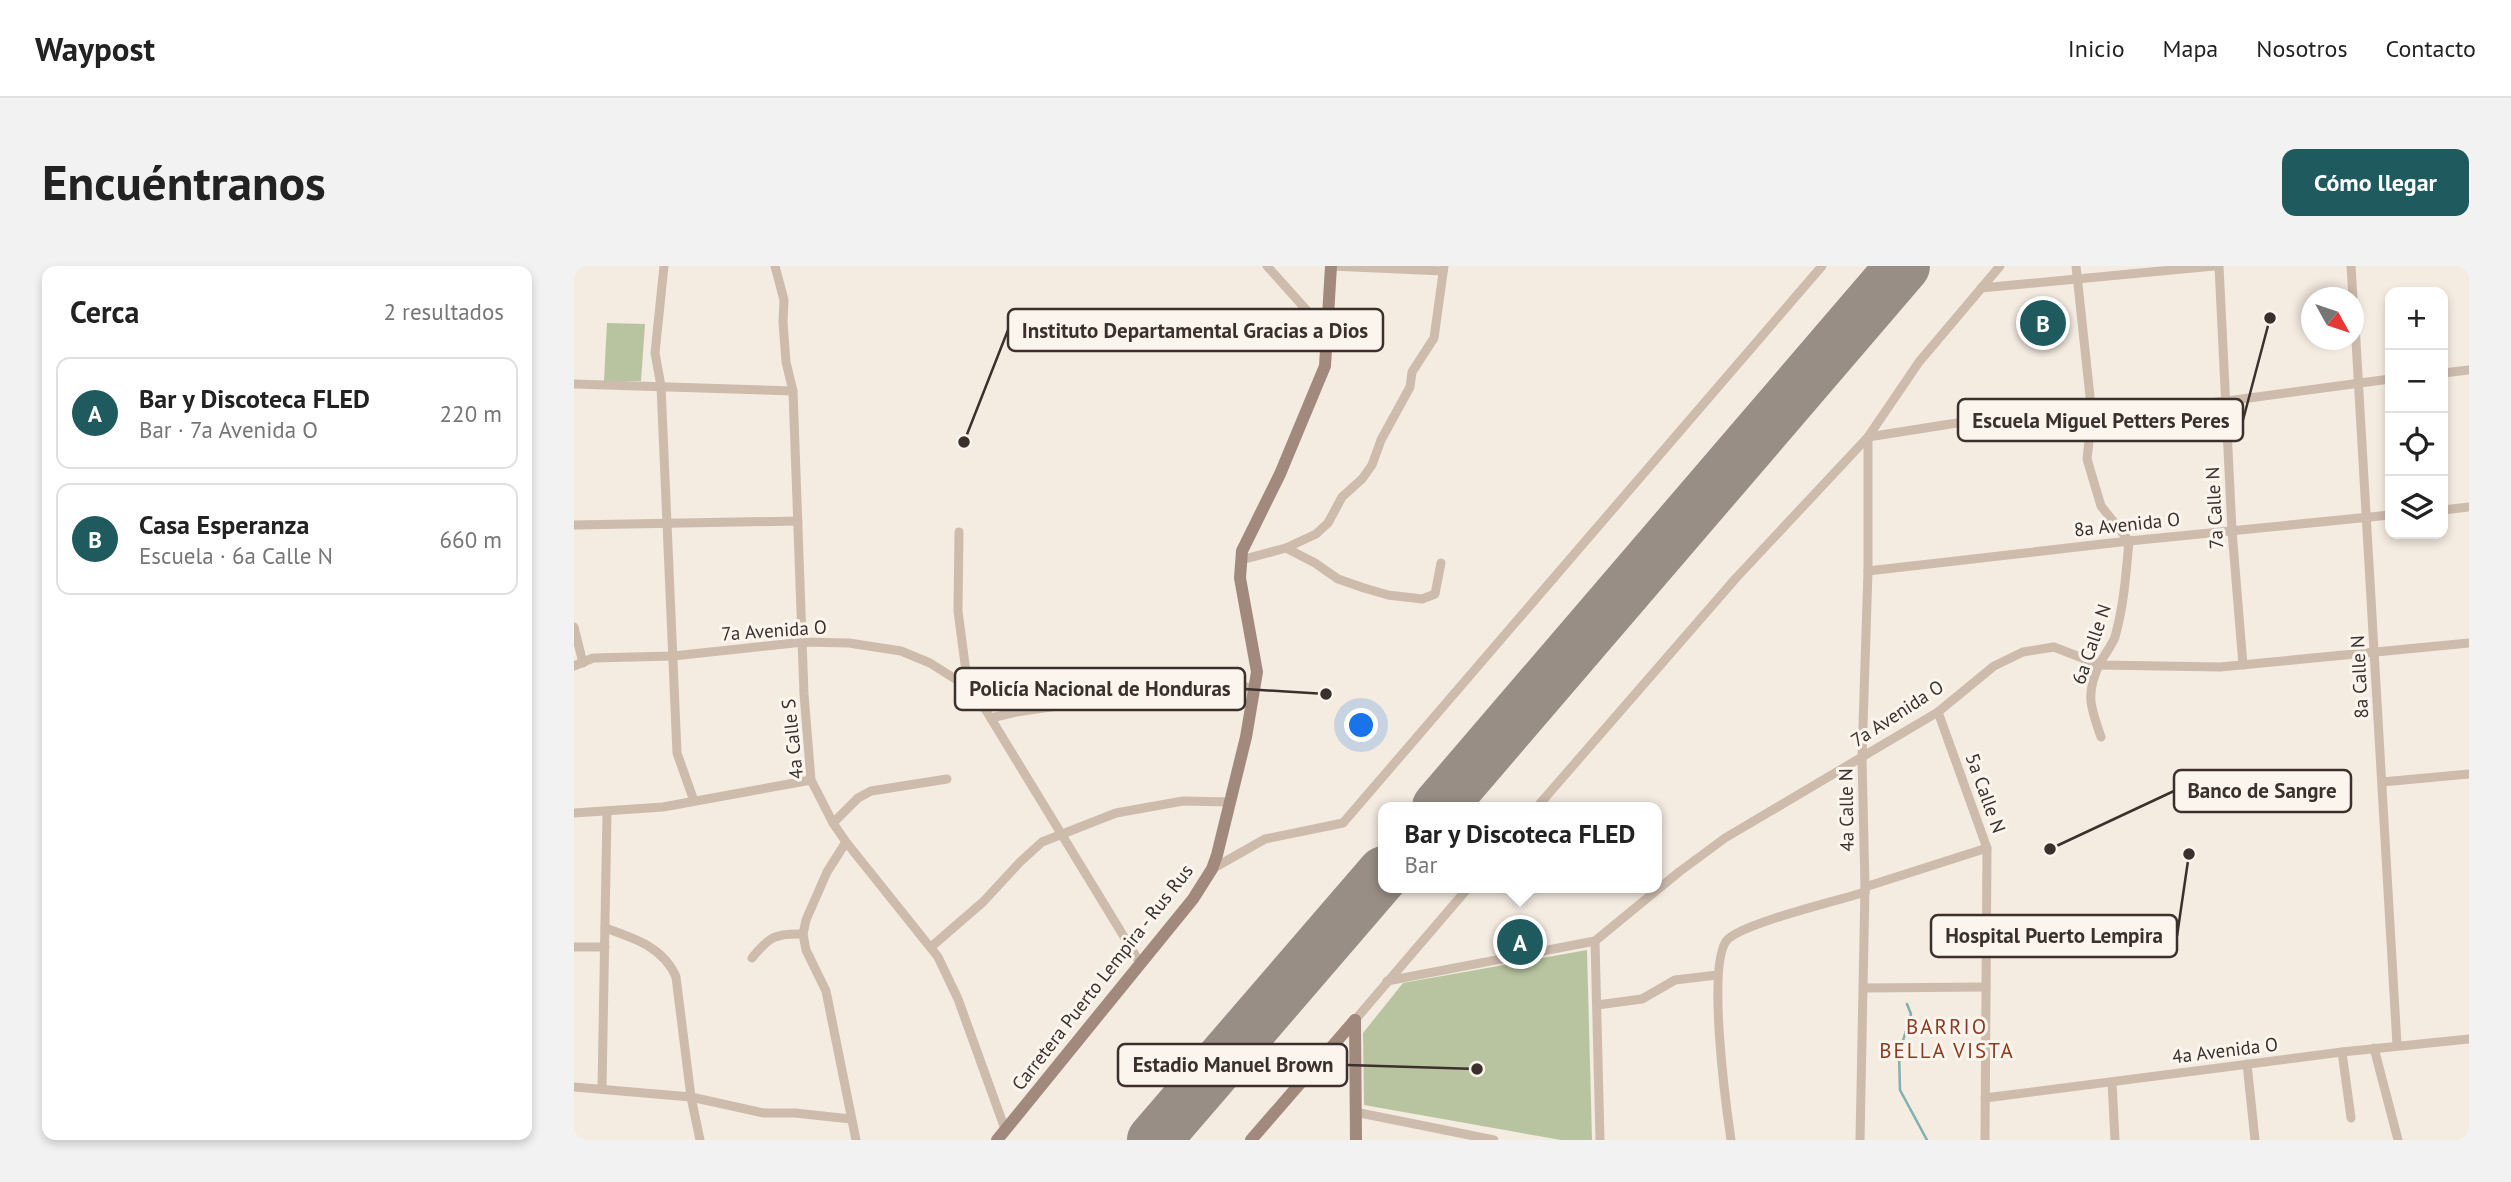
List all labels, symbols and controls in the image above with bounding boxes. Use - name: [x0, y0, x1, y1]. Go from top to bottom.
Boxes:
- text: Waypost: [35, 27, 155, 70]
- text: Inicio: [2068, 33, 2125, 64]
- text: Mapa: [2163, 33, 2218, 64]
- text: Nosotros: [2256, 33, 2348, 64]
- text: Contacto: [2386, 33, 2476, 64]
- button: Cómo llegar: [2282, 149, 2469, 216]
- text: Encuéntranos: [42, 150, 326, 214]
- north arrow: [2301, 287, 2364, 350]
- map controls: [2385, 287, 2448, 539]
- button: +: [2385, 287, 2448, 350]
- text: Cerca: [70, 292, 139, 331]
- text: 2 resultados: [383, 297, 504, 326]
- pin: B: [2020, 297, 2066, 349]
- callout: Instituto Departamental Gracias a Dios: [1008, 309, 1383, 351]
- text: Instituto Departamental Gracias a Dios: [1022, 317, 1368, 344]
- button: −: [2385, 350, 2448, 413]
- text: Bar y Discoteca FLED: [139, 382, 370, 415]
- text: A: [88, 399, 102, 428]
- text: 220 m: [440, 399, 502, 428]
- callout: Escuela Miguel Petters Peres: [1958, 399, 2243, 441]
- text: Escuela Miguel Petters Peres: [1972, 407, 2230, 434]
- button: locate: [2385, 413, 2448, 476]
- text: Bar · 7a Avenida O: [139, 415, 318, 444]
- street label: 7a Calle N: [2200, 466, 2228, 550]
- button: layers: [2385, 476, 2448, 539]
- street label: 8a Avenida O: [2073, 506, 2181, 542]
- text: Casa Esperanza: [139, 508, 309, 541]
- text: B: [88, 525, 102, 554]
- text: 660 m: [440, 525, 502, 554]
- text: Escuela · 6a Calle N: [139, 541, 333, 570]
- street label: 6a Calle N: [2066, 601, 2116, 687]
- street label: 7a Avenida O: [720, 614, 828, 646]
- street label: 8a Calle N: [2345, 635, 2373, 719]
- callout: Policía Nacional de Honduras: [955, 668, 1245, 710]
- street label: 7a Avenida O: [1846, 674, 1948, 752]
- text: Policía Nacional de Honduras: [969, 675, 1231, 702]
- street label: 4a Calle S: [776, 698, 808, 780]
- your location: [1344, 708, 1378, 742]
- street label: 5a Calle N: [1960, 750, 2012, 836]
- street label: 4a Calle N: [1833, 768, 1859, 852]
- callout: Banco de Sangre: [2174, 770, 2351, 812]
- text: Banco de Sangre: [2187, 777, 2337, 804]
- popup: [1378, 802, 1662, 893]
- text: Bar y Discoteca FLED: [1405, 817, 1635, 850]
- text: Bar: [1405, 850, 1437, 879]
- street label: Carretera Puerto Lempira - Rus Rus: [1006, 859, 1198, 1095]
- callout: Hospital Puerto Lempira: [1931, 915, 2177, 957]
- pin: A: [1497, 916, 1543, 968]
- text: Hospital Puerto Lempira: [1945, 922, 2163, 949]
- district label: BARRIO BELLA VISTA: [1879, 1013, 2015, 1064]
- street label: 4a Avenida O: [2171, 1032, 2279, 1068]
- callout: Estadio Manuel Brown: [1118, 1044, 1347, 1086]
- text: Estadio Manuel Brown: [1133, 1051, 1333, 1078]

